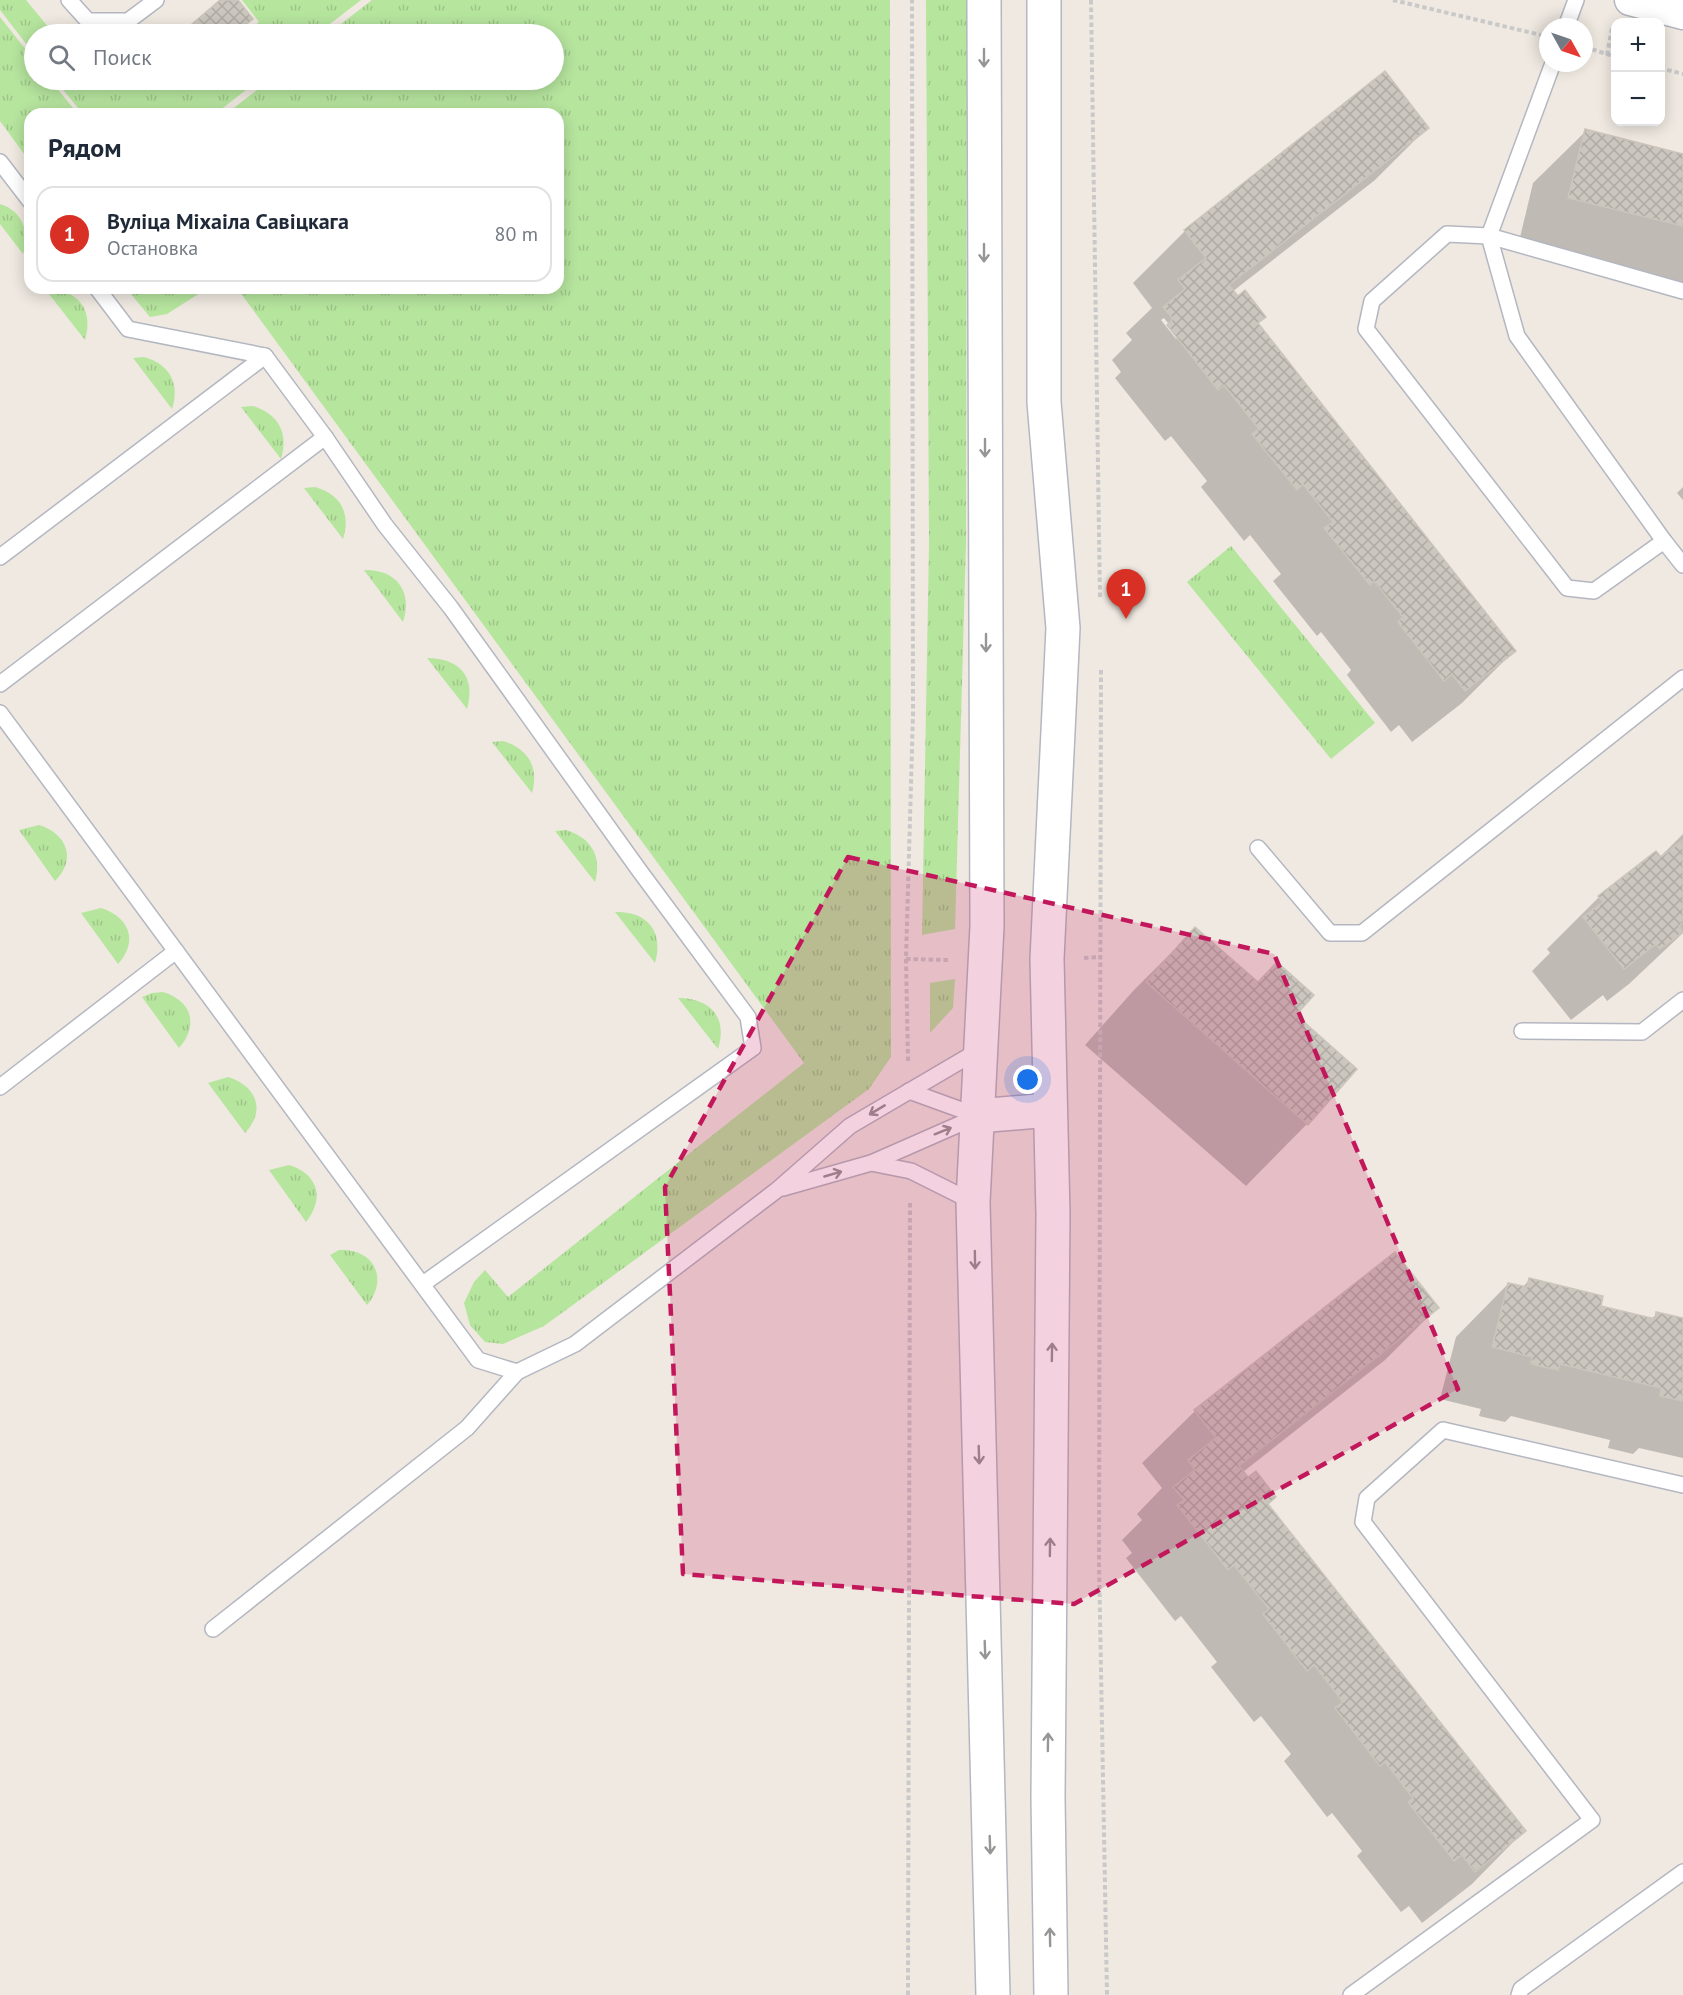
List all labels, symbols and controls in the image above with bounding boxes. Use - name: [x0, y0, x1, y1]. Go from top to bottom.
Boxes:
- north arrow: [1539, 18, 1593, 72]
- map controls: [1611, 18, 1665, 126]
- button: +: [1611, 18, 1665, 72]
- search box: [24, 24, 564, 90]
- icon: search: [45, 41, 78, 74]
- text: Поиск: [93, 43, 152, 71]
- one-way arrow: [978, 48, 990, 68]
- button: −: [1611, 72, 1665, 126]
- text: Рядом: [48, 131, 122, 164]
- text: Вуліца Міхаіла Савіцкага: [107, 207, 349, 235]
- text: 1: [64, 221, 75, 247]
- text: 80 m: [495, 221, 538, 247]
- text: Остановка: [107, 235, 198, 261]
- one-way arrow: [978, 243, 990, 263]
- one-way arrow: [979, 438, 991, 458]
- pin: 1: [1106, 570, 1146, 619]
- one-way arrow: [980, 633, 992, 653]
- your location: [1013, 1065, 1042, 1094]
- one-way arrow: [869, 1104, 886, 1116]
- one-way arrow: [934, 1125, 952, 1136]
- one-way arrow: [824, 1168, 843, 1179]
- one-way arrow: [969, 1250, 980, 1270]
- one-way arrow: [1046, 1342, 1057, 1362]
- one-way arrow: [973, 1445, 985, 1465]
- one-way arrow: [1044, 1537, 1056, 1557]
- one-way arrow: [979, 1640, 990, 1660]
- one-way arrow: [1042, 1732, 1054, 1752]
- one-way arrow: [984, 1835, 996, 1855]
- one-way arrow: [1044, 1927, 1056, 1947]

